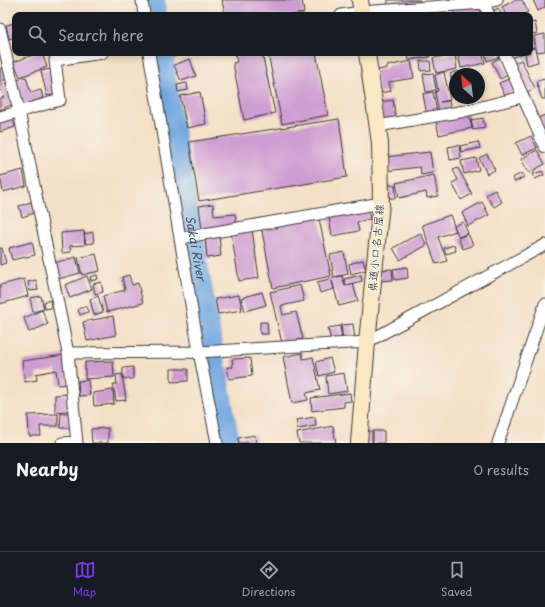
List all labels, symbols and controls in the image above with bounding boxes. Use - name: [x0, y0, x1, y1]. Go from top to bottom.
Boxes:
- search box: [12, 12, 533, 56]
- icon: search: [26, 23, 48, 45]
- text: Search here: [58, 23, 144, 46]
- north arrow: [449, 68, 485, 104]
- street label: 県道小口名古屋線: [363, 203, 388, 293]
- water label: Sakai River: [182, 214, 211, 284]
- text: Nearby: [16, 456, 78, 482]
- text: 0 results: [474, 460, 529, 479]
- tab: Map: [73, 559, 96, 600]
- tab: Directions: [242, 559, 295, 600]
- tab: Saved: [441, 559, 472, 600]

